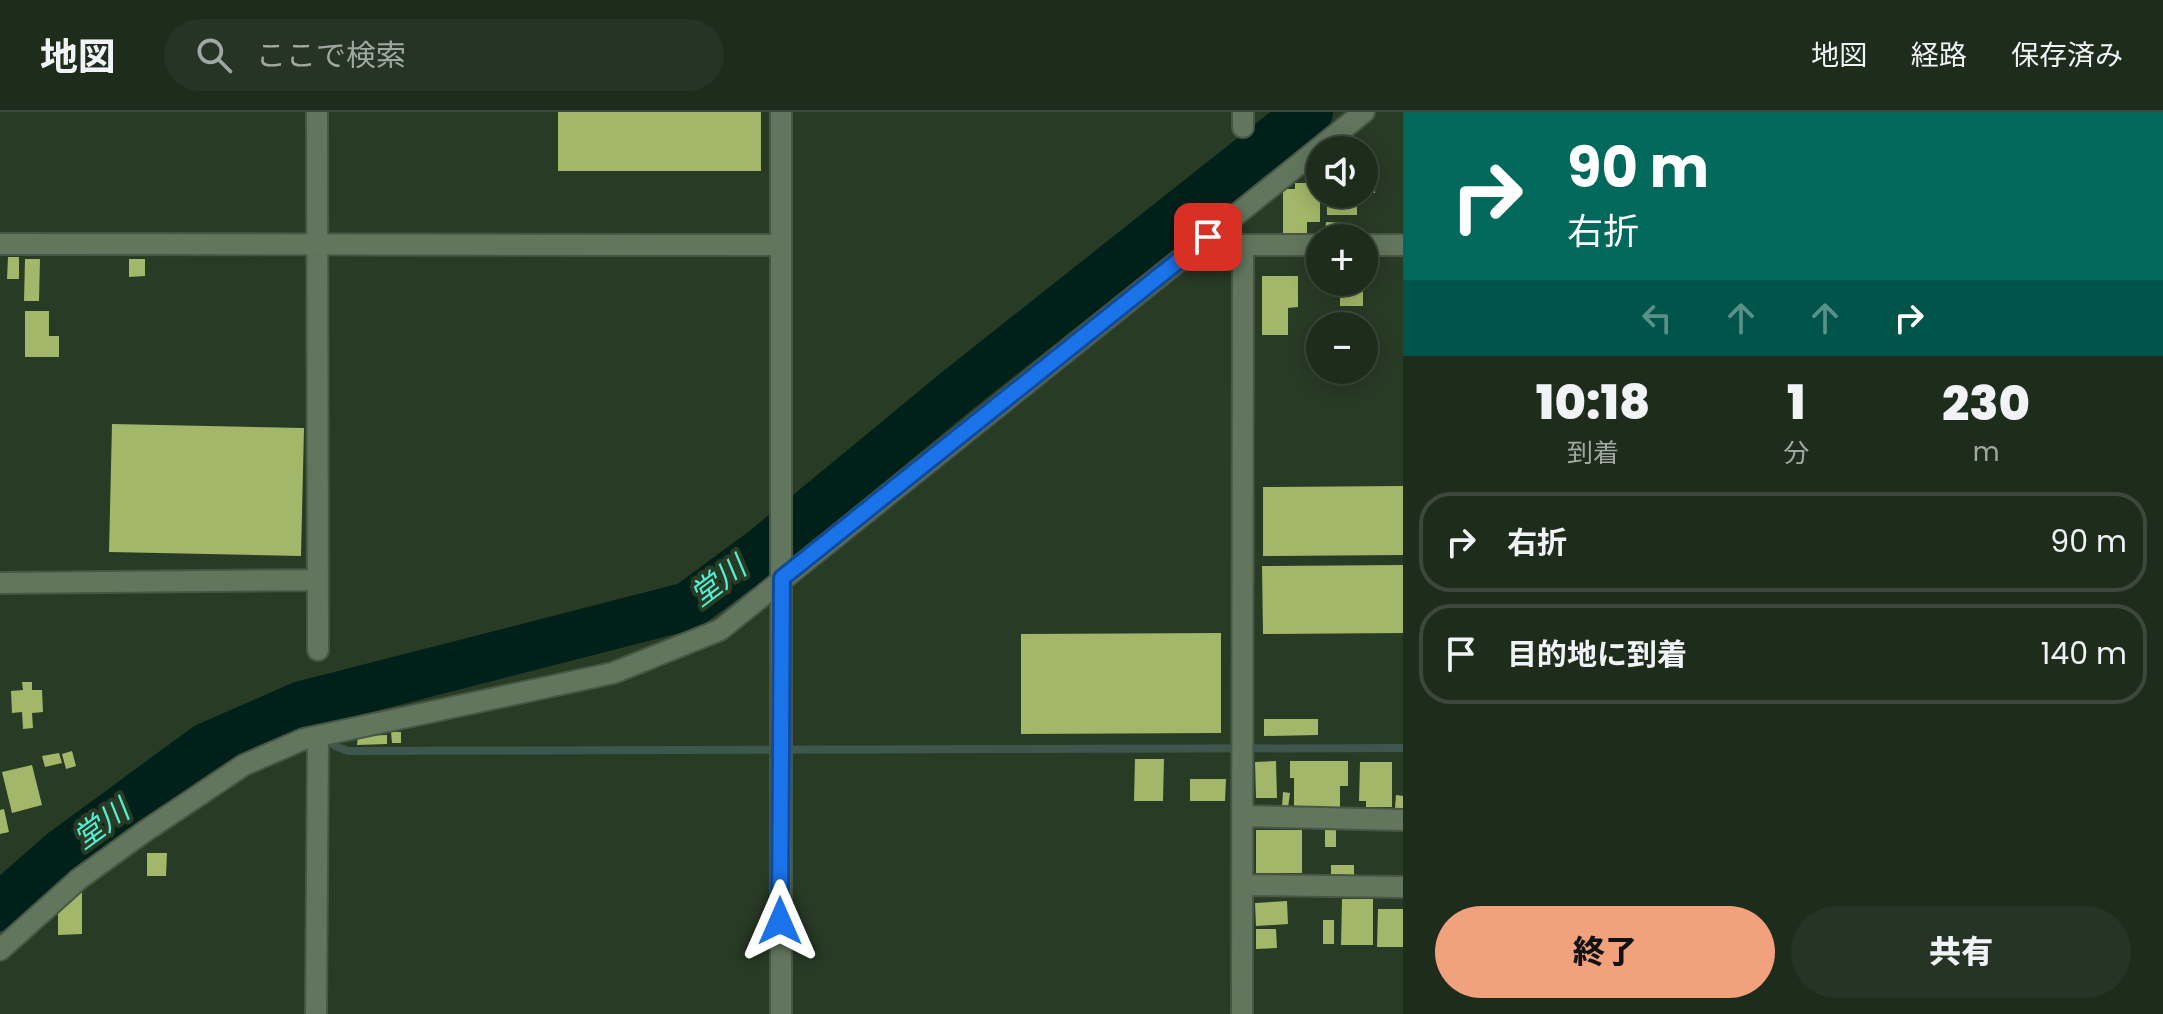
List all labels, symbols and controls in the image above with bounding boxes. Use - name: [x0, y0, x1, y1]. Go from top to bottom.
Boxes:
- search box: [164, 19, 724, 91]
- text: 地図: [40, 30, 116, 83]
- icon: search: [192, 33, 236, 77]
- text: ここで検索: [256, 34, 406, 77]
- text: 地図: [1811, 36, 1867, 75]
- text: 経路: [1911, 36, 1967, 75]
- text: 保存済み: [2011, 36, 2123, 75]
- text: 90 m: [1567, 128, 1709, 207]
- map controls: [1306, 136, 1378, 384]
- button: sound: [1306, 136, 1378, 208]
- icon: right: [1435, 144, 1539, 248]
- pin: [1174, 203, 1242, 271]
- text: 右折: [1567, 206, 1639, 257]
- icon: arrive: [1186, 215, 1230, 259]
- button: +: [1306, 224, 1378, 296]
- icon: left: [1635, 296, 1679, 340]
- icon: ahead: [1719, 296, 1763, 340]
- icon: ahead: [1803, 296, 1847, 340]
- icon: right: [1887, 296, 1931, 340]
- button: −: [1306, 312, 1378, 384]
- text: 10:18: [1536, 369, 1650, 436]
- text: 1: [1787, 369, 1805, 436]
- text: 230: [1942, 370, 2030, 437]
- text: m: [1973, 434, 1999, 470]
- text: 到着: [1567, 435, 1619, 471]
- text: 分: [1783, 435, 1809, 471]
- icon: right: [1439, 520, 1483, 564]
- text: 90 m: [2050, 520, 2127, 563]
- text: 右折: [1507, 521, 1567, 564]
- water label: 堂川: [681, 544, 757, 616]
- icon: arrive: [1439, 632, 1483, 676]
- text: 140 m: [2041, 632, 2127, 675]
- text: 目的地に到着: [1507, 633, 1687, 676]
- water label: 堂川: [64, 787, 140, 859]
- position arrow: [738, 879, 822, 963]
- button: 終了: [1435, 906, 1775, 998]
- button: 共有: [1791, 906, 2131, 998]

